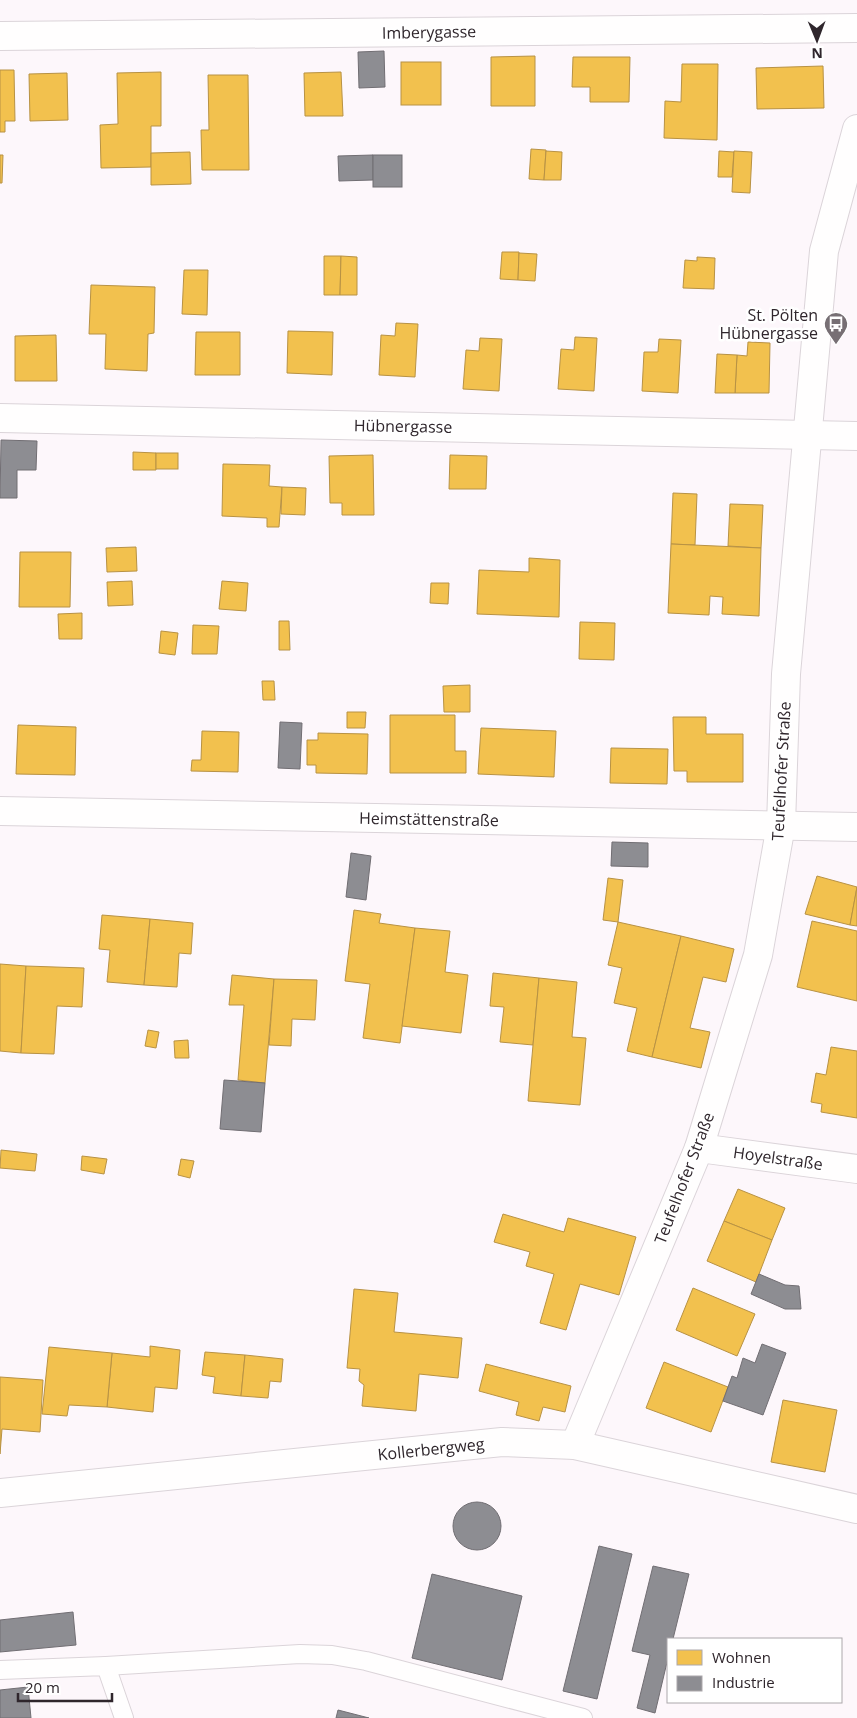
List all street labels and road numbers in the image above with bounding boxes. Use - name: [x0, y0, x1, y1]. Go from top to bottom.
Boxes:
- street label: Imberygasse: [382, 20, 476, 44]
- street label: Hübnergasse: [354, 414, 452, 438]
- street label: Teufelhofer Straße: [766, 701, 796, 841]
- street label: Heimstättenstraße: [359, 807, 499, 831]
- street label: Teufelhofer Straße: [649, 1109, 719, 1247]
- street label: Hoyelstraße: [732, 1141, 824, 1175]
- street label: Kollerbergweg: [377, 1432, 486, 1466]

